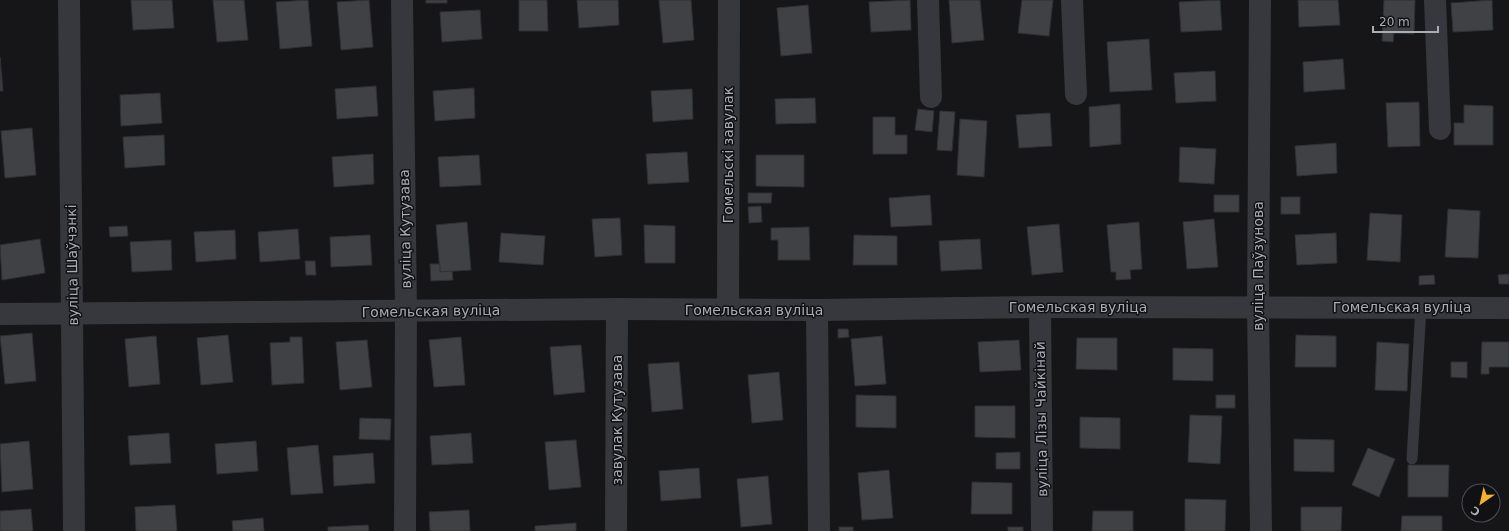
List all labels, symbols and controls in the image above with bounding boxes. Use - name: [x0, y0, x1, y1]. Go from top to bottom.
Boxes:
- scale bar: [1373, 8, 1438, 34]
- text: 20 m: [1379, 15, 1410, 29]
- street label: Гомельскі завулак: [720, 87, 736, 223]
- street label: вуліца Кутузава: [396, 169, 414, 289]
- street label: вуліца Паўзунова: [1250, 201, 1266, 331]
- street label: вуліца Шаўчэнкі: [63, 204, 81, 326]
- street label: Гомельская вуліца: [1009, 299, 1147, 315]
- street label: Гомельская вуліца: [1333, 299, 1471, 315]
- street label: Гомельская вуліца: [362, 302, 500, 320]
- street label: Гомельская вуліца: [685, 302, 823, 318]
- street label: вуліца Лізы Чайкінай: [1032, 341, 1050, 497]
- street label: завулак Кутузава: [609, 355, 625, 485]
- north arrow: [1461, 483, 1501, 523]
- text: С: [1469, 503, 1483, 519]

